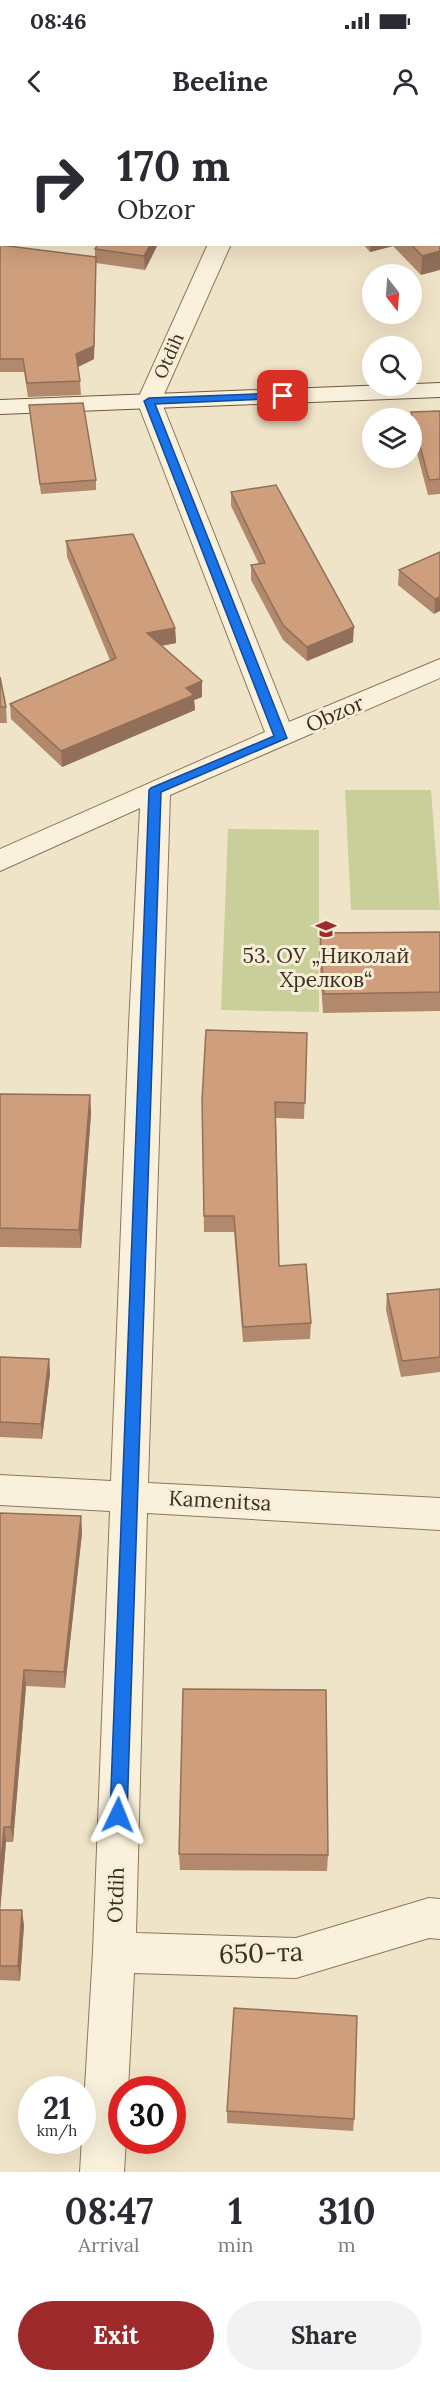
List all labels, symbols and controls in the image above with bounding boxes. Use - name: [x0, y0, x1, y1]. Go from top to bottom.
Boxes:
- text: 08:46: [30, 7, 87, 35]
- text: Beeline: [172, 64, 268, 98]
- icon: back: [18, 65, 51, 98]
- icon: person: [389, 65, 422, 98]
- text: 170 m: [117, 139, 230, 193]
- icon: right: [18, 144, 96, 222]
- text: Obzor: [117, 192, 195, 226]
- north arrow: [362, 264, 422, 324]
- map controls: [362, 264, 422, 468]
- street label: Otdih: [148, 329, 189, 382]
- button: search: [362, 336, 422, 396]
- pin: [257, 370, 308, 421]
- icon: arrive: [266, 379, 299, 412]
- button: layers: [362, 408, 422, 468]
- street label: Obzor: [302, 689, 368, 738]
- school or university icon: 53. ОУ „Николай Хрелков“: [314, 917, 338, 941]
- place label: 53. ОУ „Николай Хрелков“: [242, 942, 410, 993]
- street label: Kamenitsa: [168, 1484, 272, 1517]
- position arrow: [86, 1783, 150, 1847]
- street label: Otdih: [101, 1867, 130, 1923]
- street label: 650-та: [218, 1935, 304, 1970]
- speed limit sign: 30: [108, 2076, 186, 2154]
- text: 21: [43, 2089, 71, 2127]
- text: km/h: [37, 2121, 77, 2140]
- text: 08:47: [64, 2188, 153, 2234]
- text: 1: [228, 2188, 243, 2234]
- text: 310: [318, 2188, 376, 2234]
- text: Arrival: [78, 2232, 139, 2257]
- text: min: [218, 2232, 254, 2257]
- text: m: [338, 2232, 356, 2257]
- button: Exit: [18, 2301, 214, 2370]
- button: Share: [226, 2301, 422, 2370]

